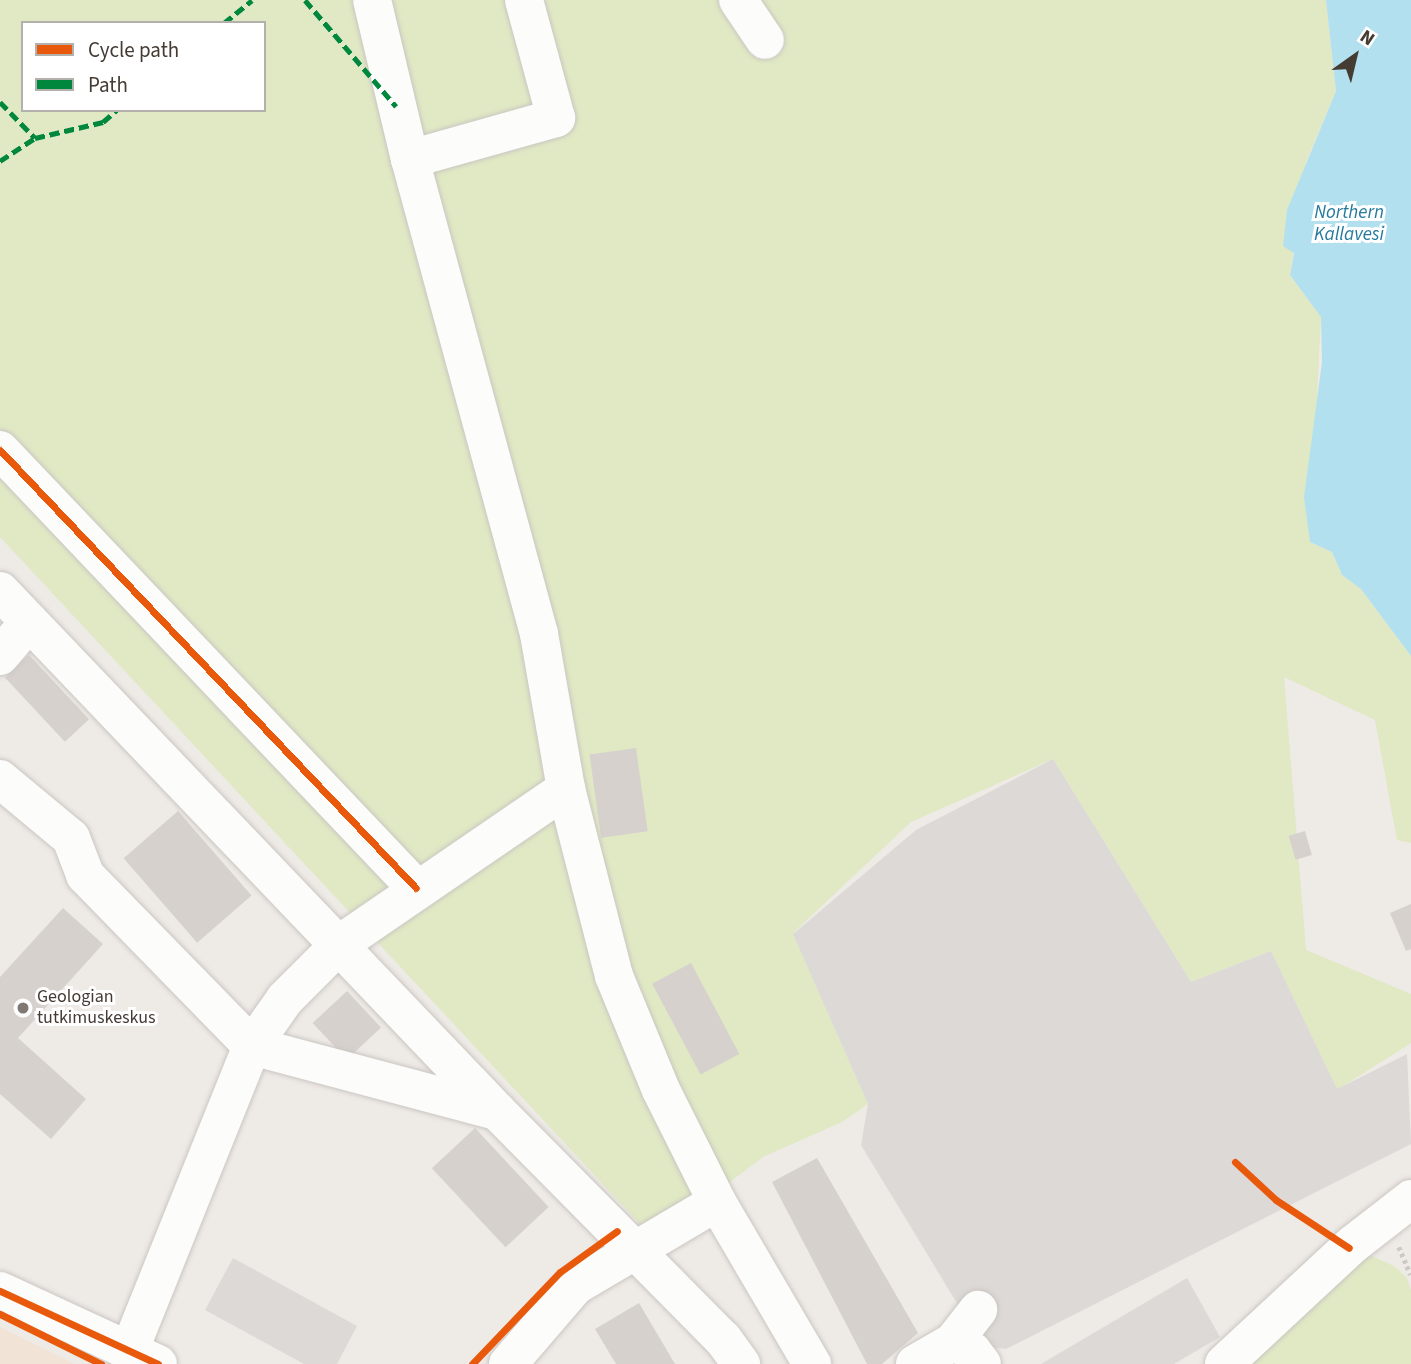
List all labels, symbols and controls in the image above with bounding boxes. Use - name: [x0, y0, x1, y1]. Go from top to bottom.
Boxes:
- legend: [21, 21, 266, 112]
- north arrow: [1320, 21, 1390, 91]
- text: N: [1354, 23, 1380, 53]
- text: Cycle path: [88, 35, 179, 65]
- text: Path: [88, 70, 128, 100]
- water label: Northern Kallavesi: [1314, 202, 1384, 246]
- place label: Geologian tutkimuskeskus: [37, 987, 156, 1030]
- marker: Geologian tutkimuskeskus: [15, 1000, 31, 1016]

